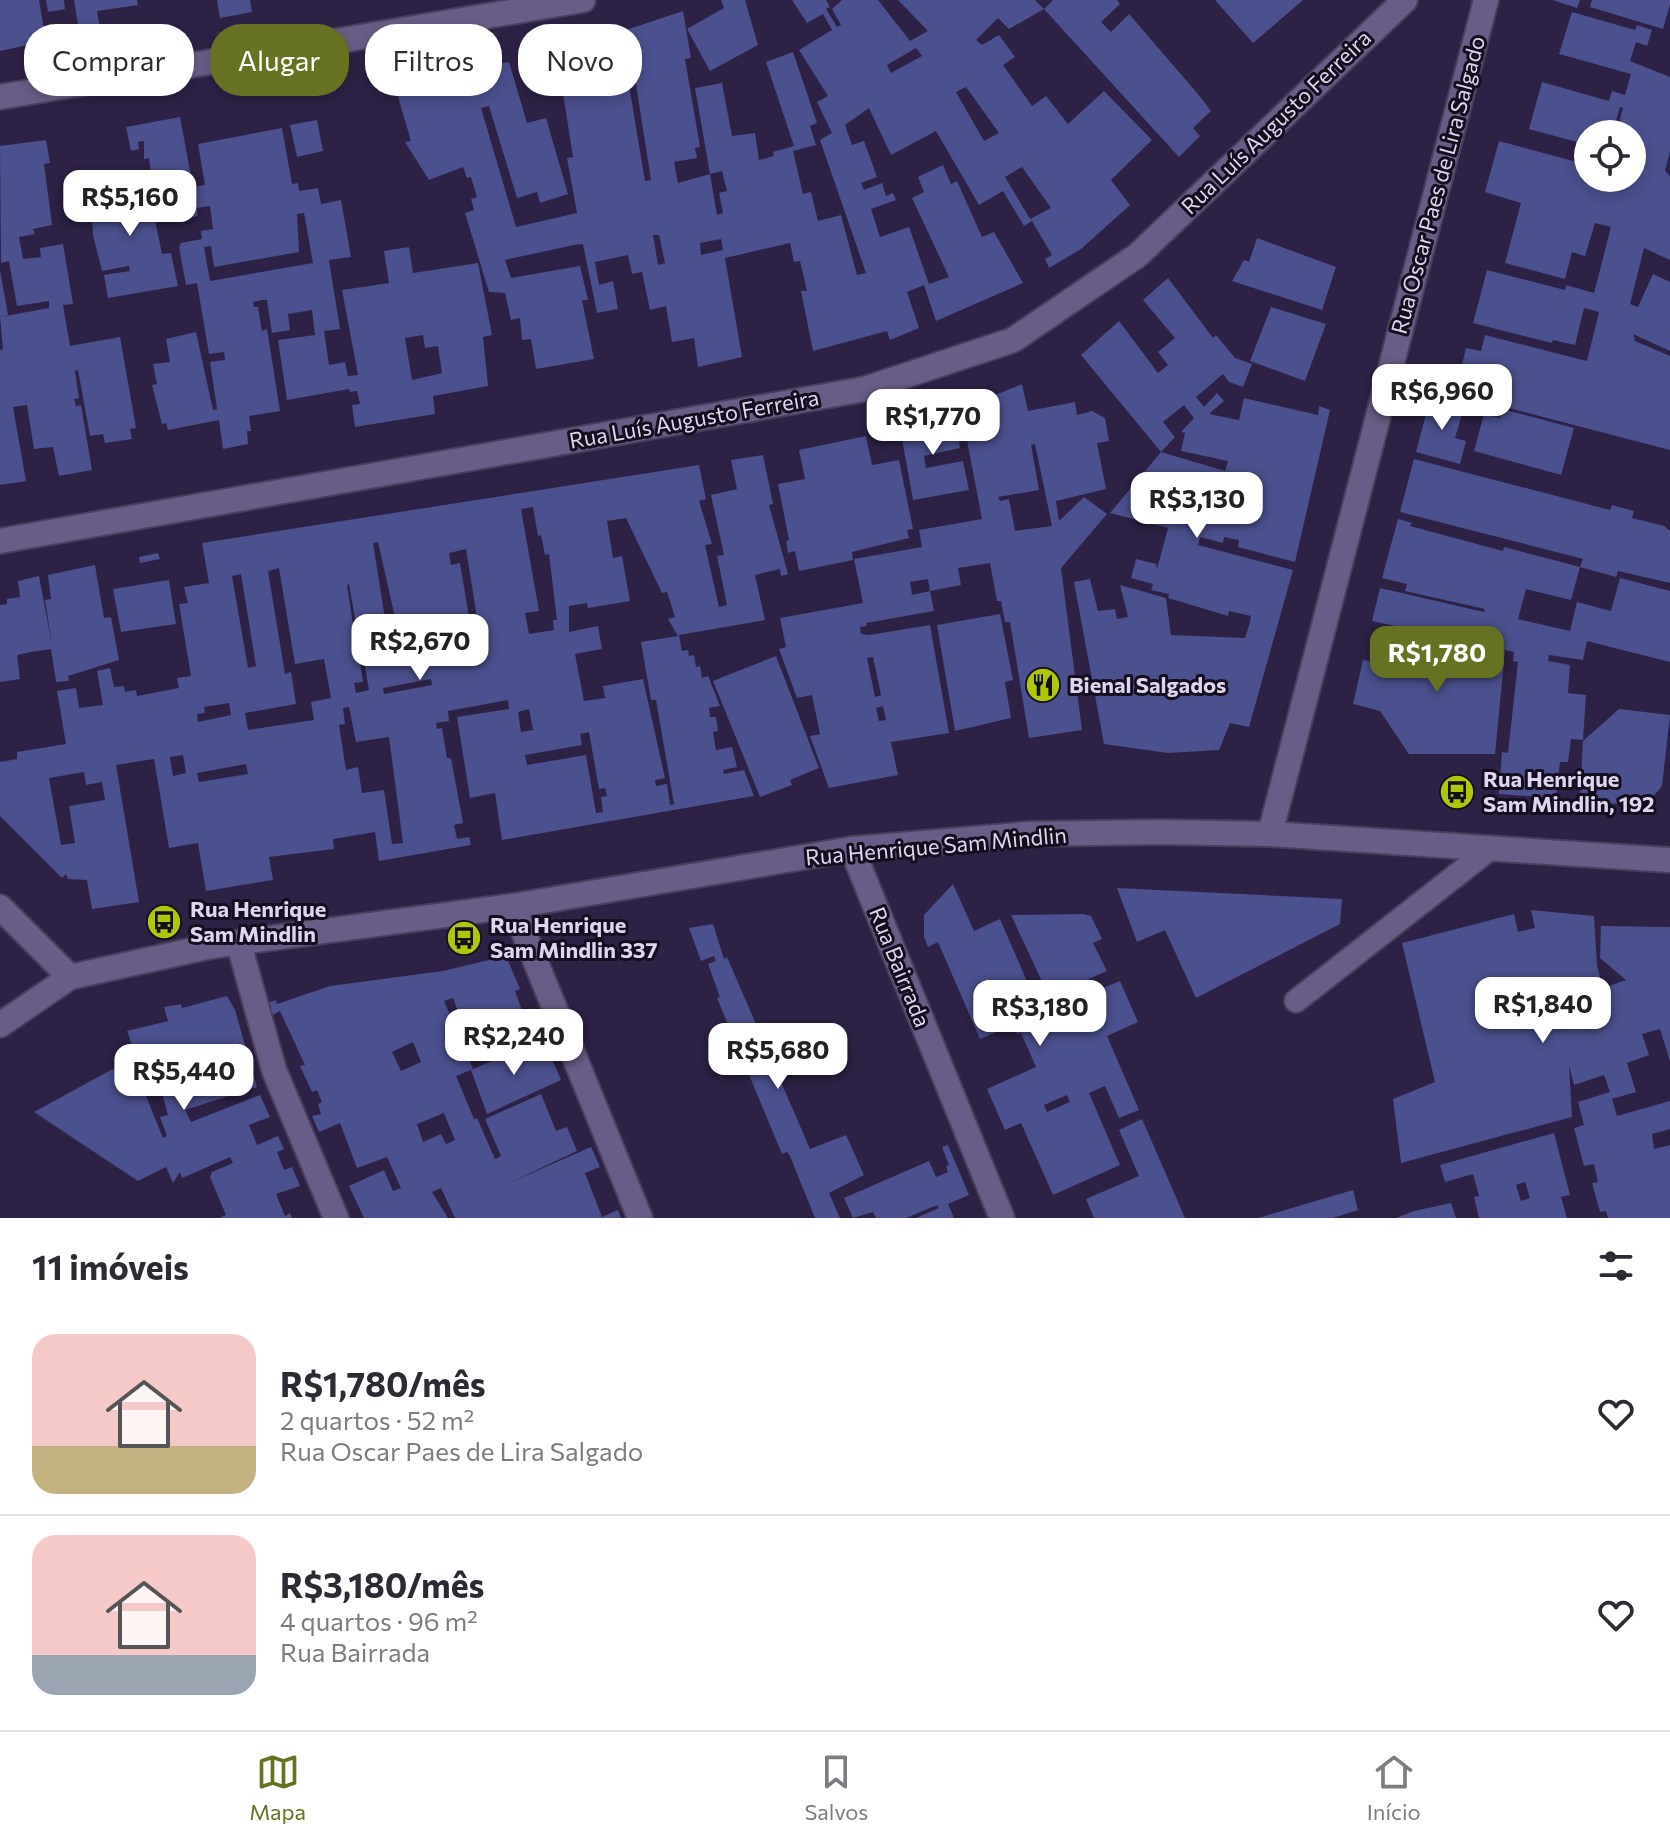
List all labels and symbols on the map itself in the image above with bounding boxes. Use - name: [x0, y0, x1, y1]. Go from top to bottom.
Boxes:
- street label: Rua Luís Augusto Ferreira: [1175, 24, 1376, 219]
- street label: Rua Oscar Paes de Lira Salgado: [1385, 33, 1490, 337]
- pin: R$5,160: [56, 170, 204, 238]
- pin: R$6,960: [1368, 364, 1516, 432]
- street label: Rua Luís Augusto Ferreira: [567, 383, 821, 454]
- pin: R$1,770: [859, 389, 1007, 457]
- pin: R$3,130: [1123, 472, 1271, 540]
- pin: R$2,670: [346, 614, 494, 682]
- pin: R$1,780: [1363, 626, 1511, 694]
- restaurant icon: Bienal Salgados: [1024, 666, 1062, 704]
- place label: Bienal Salgados: [1069, 671, 1226, 698]
- place label: Rua Henrique Sam Mindlin, 192: [1483, 765, 1655, 817]
- bus stop icon: Rua Henrique Sam Mindlin, 192: [1438, 773, 1476, 811]
- street label: Rua Henrique Sam Mindlin: [804, 821, 1068, 870]
- place label: Rua Henrique Sam Mindlin: [190, 895, 326, 947]
- bus stop icon: Rua Henrique Sam Mindlin: [145, 903, 183, 941]
- street label: Rua Bairrada: [864, 903, 937, 1031]
- place label: Rua Henrique Sam Mindlin 337: [490, 911, 658, 963]
- bus stop icon: Rua Henrique Sam Mindlin 337: [445, 919, 483, 957]
- pin: R$1,840: [1469, 977, 1617, 1045]
- pin: R$3,180: [966, 980, 1114, 1048]
- pin: R$2,240: [440, 1009, 588, 1077]
- pin: R$5,680: [704, 1023, 852, 1091]
- pin: R$5,440: [110, 1044, 258, 1112]

